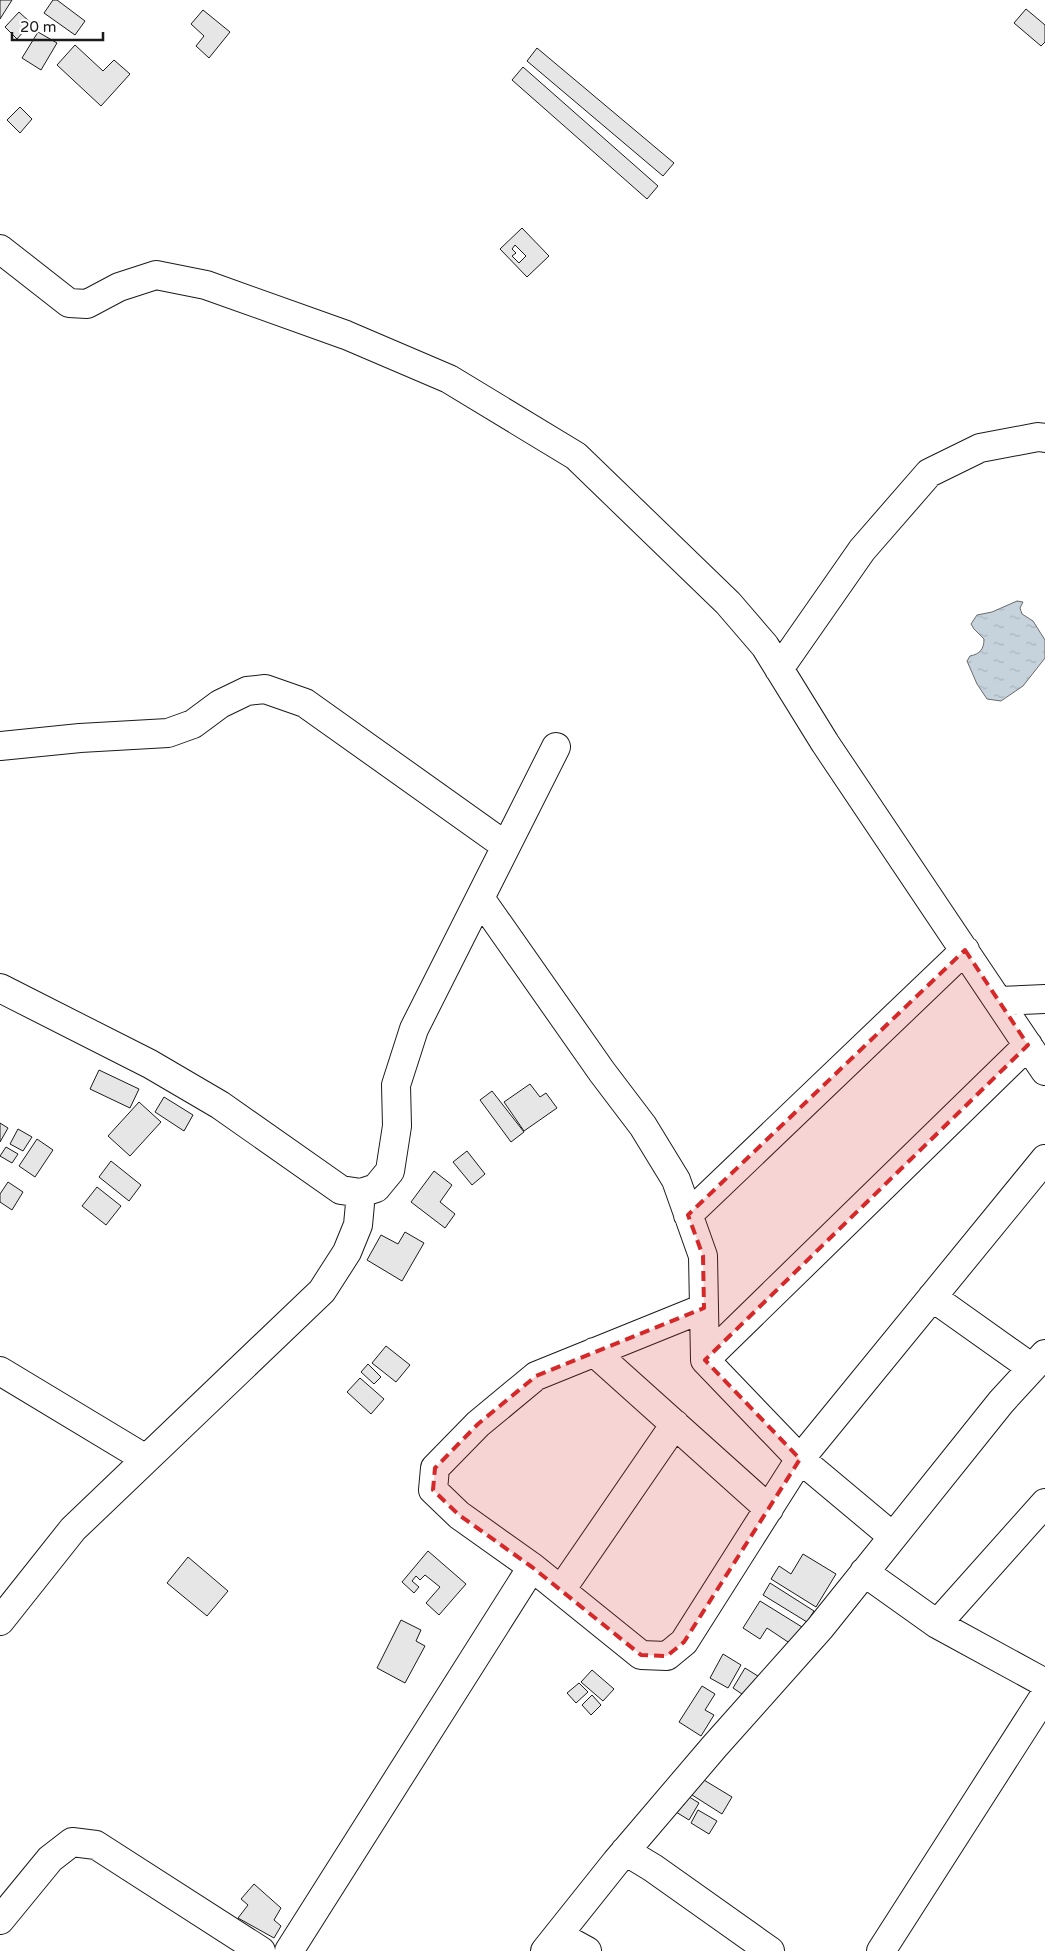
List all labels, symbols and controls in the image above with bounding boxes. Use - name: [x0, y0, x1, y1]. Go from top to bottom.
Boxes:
- scale bar: [12, 10, 104, 42]
- text: 20 m: [20, 18, 57, 36]

